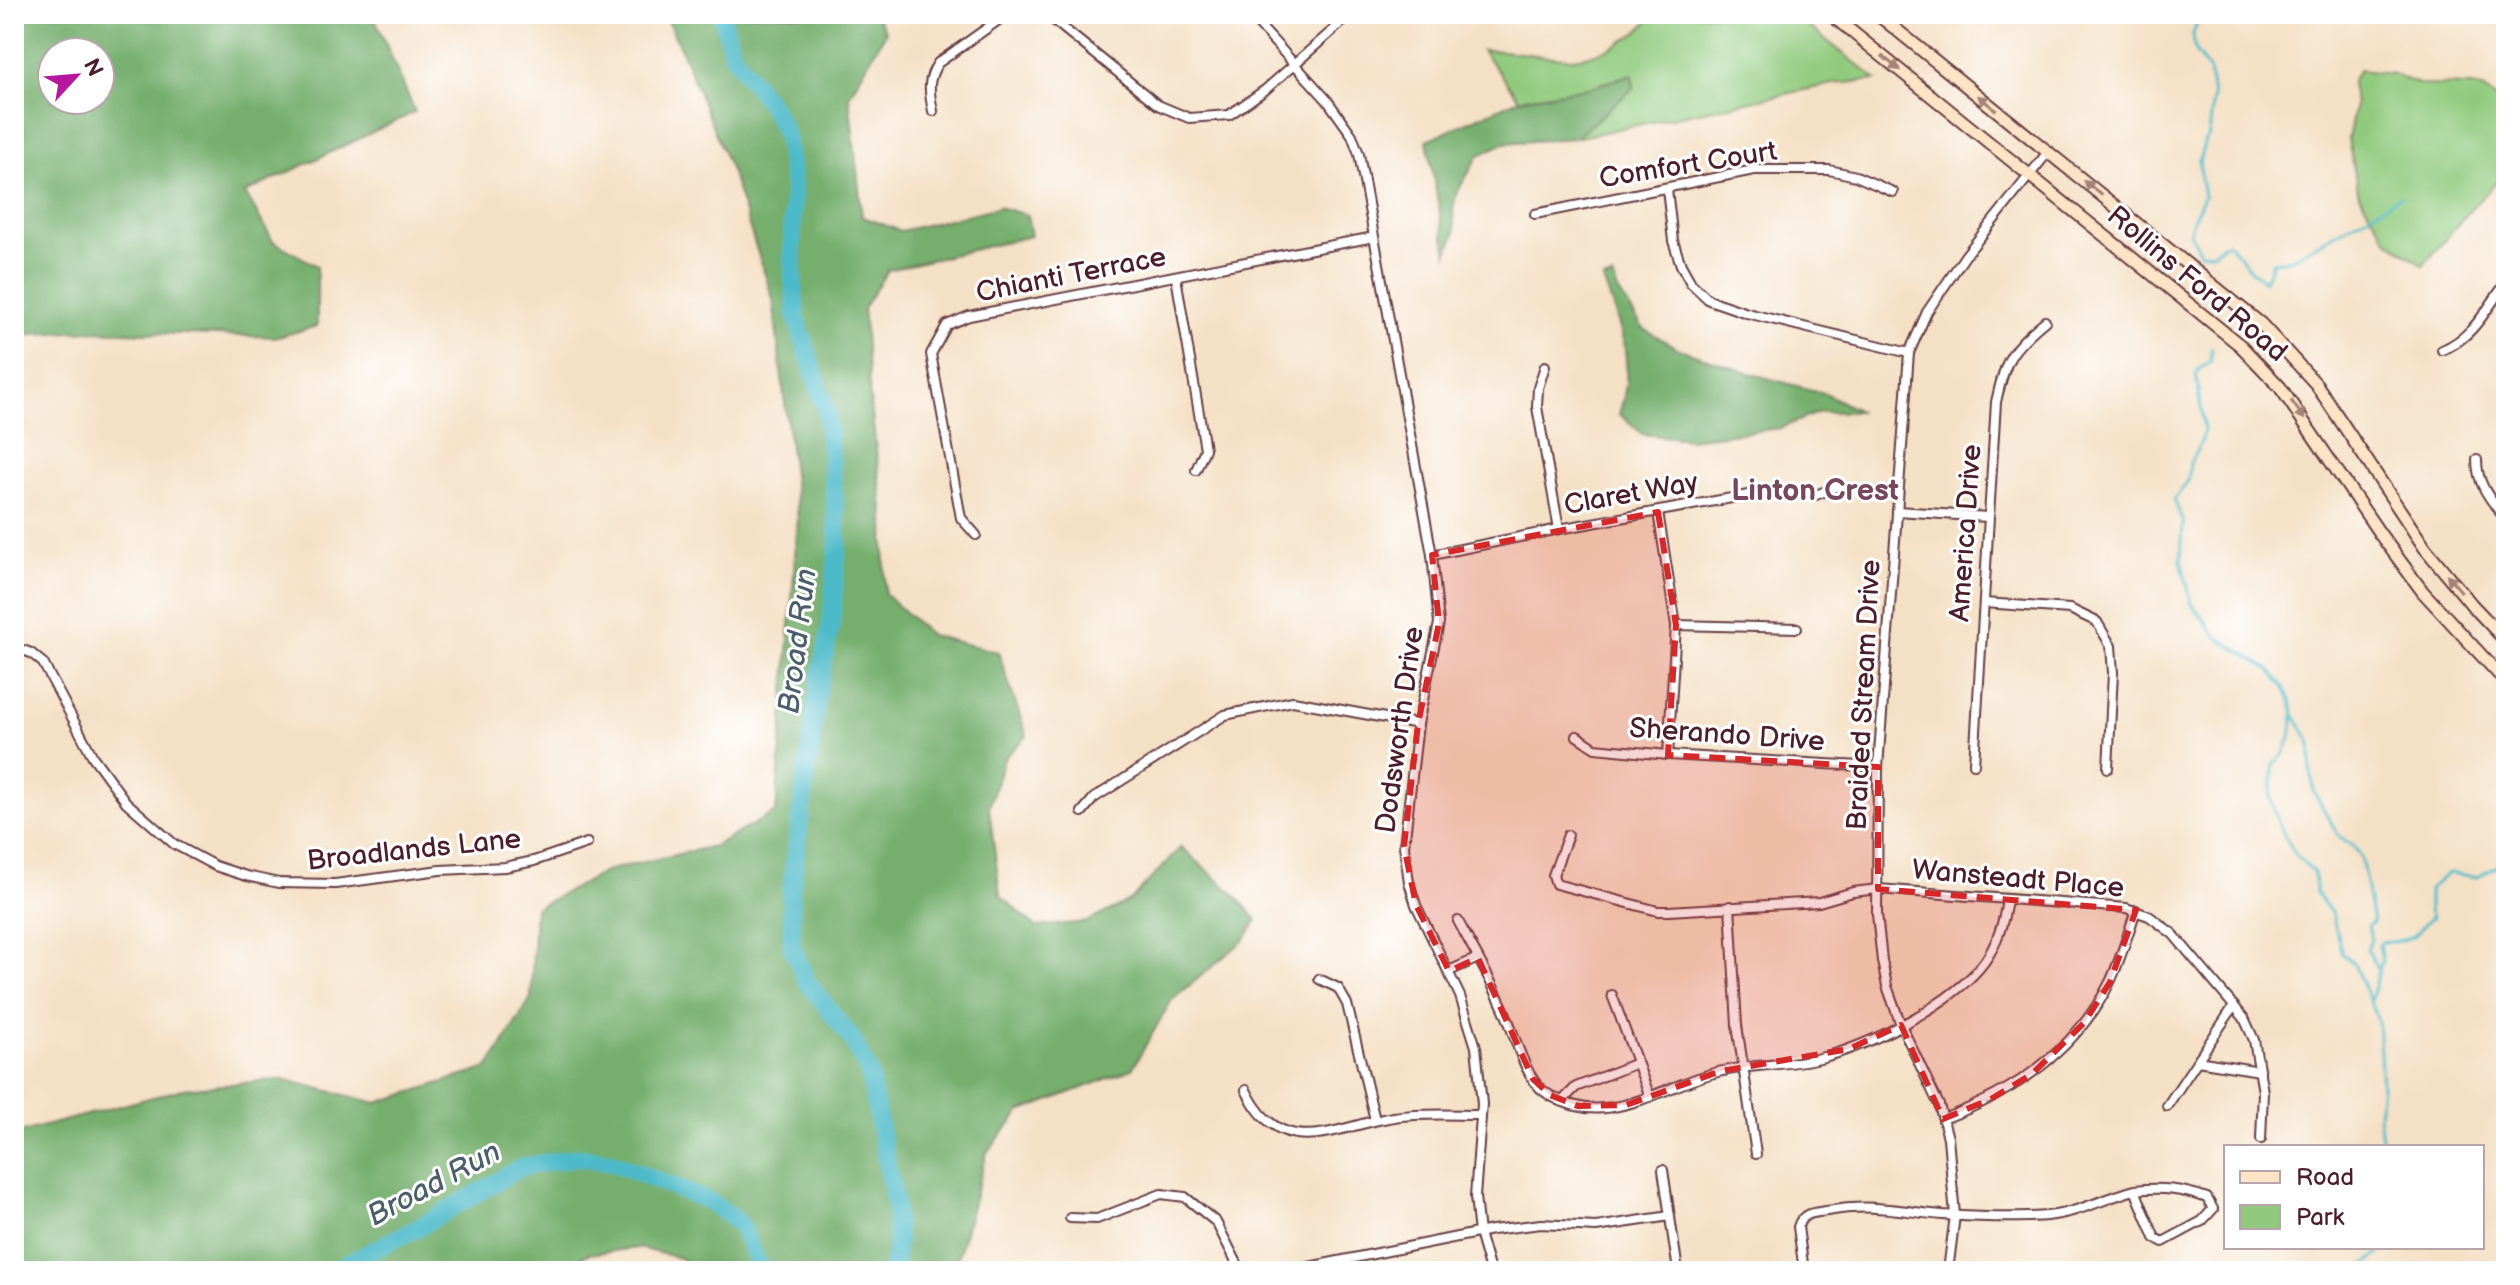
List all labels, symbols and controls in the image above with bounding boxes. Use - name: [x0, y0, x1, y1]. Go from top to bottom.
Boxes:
- north arrow: [36, 36, 116, 116]
- one-way arrow: [1881, 54, 1901, 71]
- text: N: [77, 55, 108, 81]
- one-way arrow: [1977, 95, 1997, 112]
- street label: Comfort Court: [1597, 135, 1780, 195]
- one-way arrow: [2083, 180, 2103, 197]
- street label: Rollins Ford Road: [2100, 199, 2294, 369]
- street label: Chianti Terrace: [973, 240, 1169, 310]
- one-way arrow: [2289, 400, 2305, 420]
- street label: America Drive: [1943, 443, 1989, 623]
- street label: Claret Way: [1561, 466, 1701, 522]
- district label: Linton Crest: [1731, 473, 1899, 509]
- street label: Braided Stream Drive: [1840, 559, 1888, 831]
- water label: Broad Run: [771, 566, 825, 716]
- one-way arrow: [2446, 573, 2462, 593]
- street label: Dodsworth Drive: [1369, 625, 1431, 835]
- street label: Sherando Drive: [1628, 712, 1826, 758]
- street label: Broadlands Lane: [305, 822, 523, 878]
- street label: Wansteadt Place: [1911, 853, 2125, 905]
- water label: Broad Run: [361, 1134, 507, 1234]
- legend: [2224, 1145, 2484, 1249]
- text: Road: [2296, 1163, 2354, 1192]
- text: Park: [2296, 1203, 2344, 1232]

